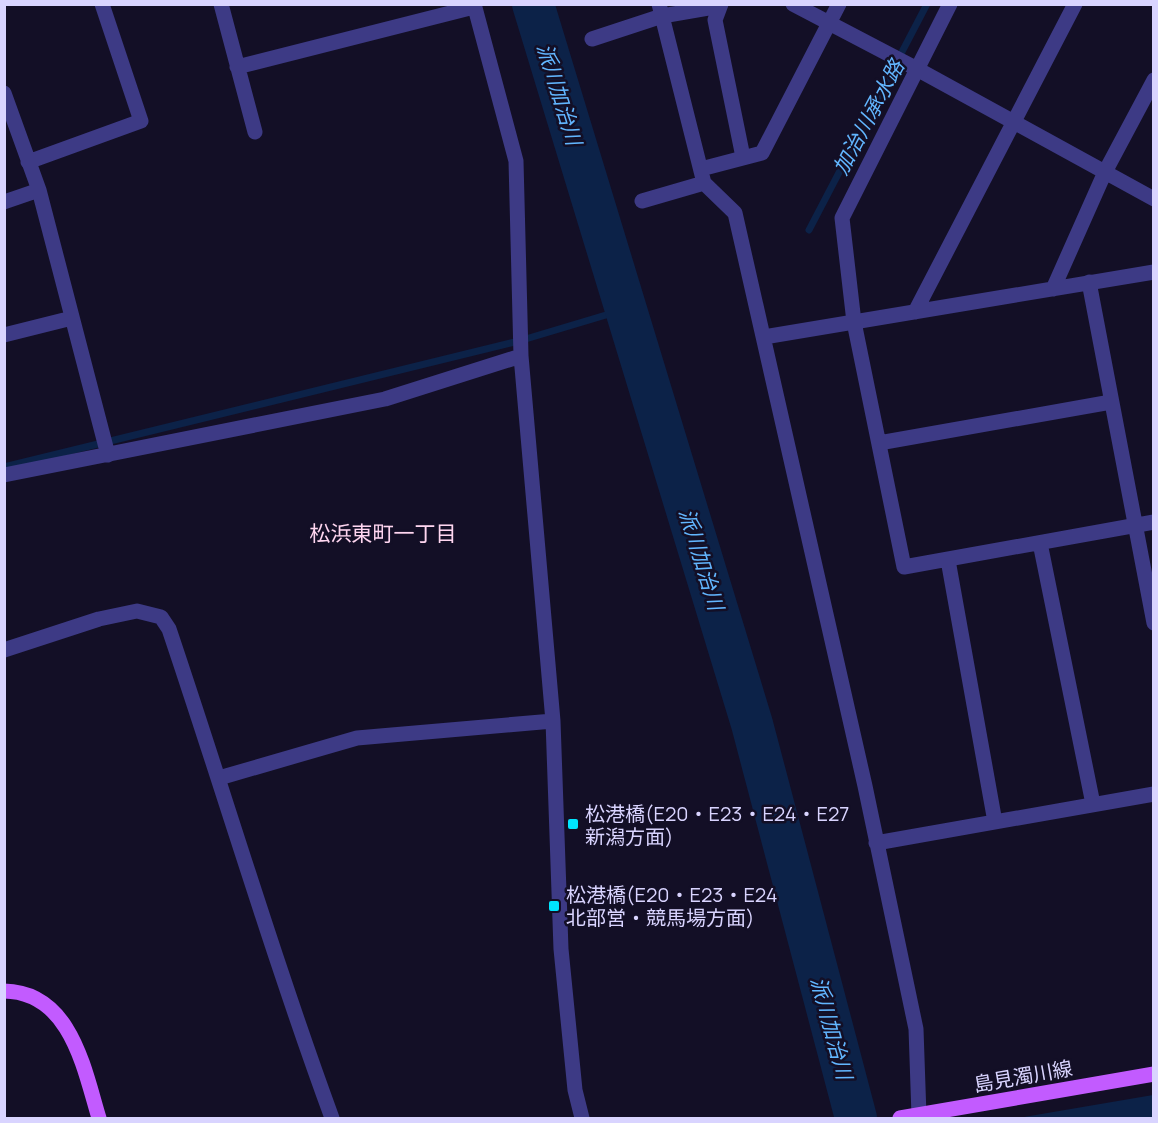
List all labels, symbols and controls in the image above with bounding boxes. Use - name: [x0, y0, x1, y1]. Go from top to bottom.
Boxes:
- water label: 派川加治川: [531, 40, 589, 150]
- water label: 加治川承水路: [826, 53, 911, 179]
- water label: 派川加治川: [673, 505, 731, 615]
- district label: 松浜東町一丁目: [310, 519, 457, 547]
- place label: 松港橋(E20・E23・E24・E27 新潟方面): [585, 800, 849, 850]
- marker: 松港橋(E20・E23・E24・E27 新潟方面): [566, 817, 580, 831]
- place label: 松港橋(E20・E23・E24 北部営・競馬場方面): [566, 881, 778, 931]
- marker: 松港橋(E20・E23・E24 北部営・競馬場方面): [547, 899, 561, 913]
- water label: 派川加治川: [805, 974, 860, 1084]
- street label: 島見濁川線: [971, 1054, 1075, 1098]

